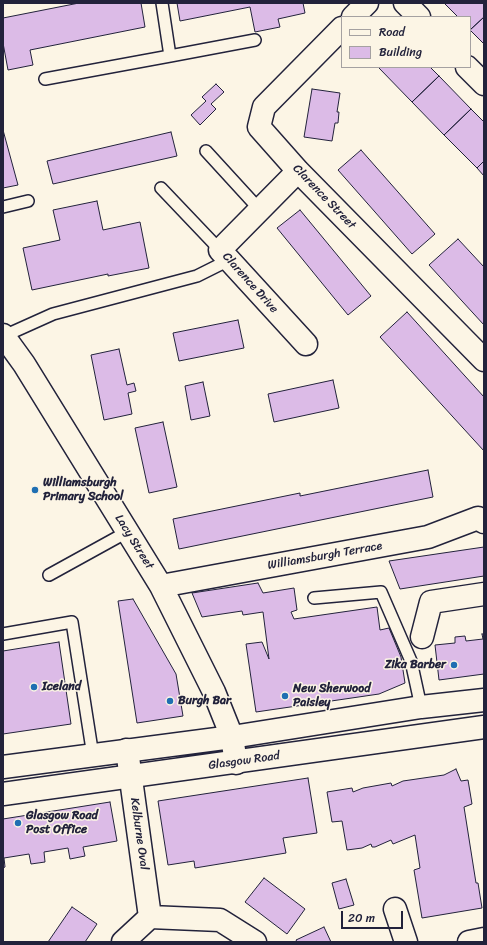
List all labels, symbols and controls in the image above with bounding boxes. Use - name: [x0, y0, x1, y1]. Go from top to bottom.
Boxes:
- legend: [341, 16, 471, 68]
- text: Road: [379, 21, 405, 43]
- text: Building: [379, 41, 422, 63]
- street label: Clarence Street: [290, 162, 358, 232]
- street label: Clarence Drive: [219, 250, 281, 316]
- place label: Williamsburgh Primary School: [43, 476, 123, 504]
- marker: Williamsburgh Primary School: [30, 485, 40, 495]
- street label: Lacy Street: [112, 512, 156, 572]
- street label: Williamsburgh Terrace: [267, 539, 383, 573]
- place label: Zika Barber: [385, 658, 446, 672]
- marker: Zika Barber: [449, 660, 459, 670]
- place label: Iceland: [42, 680, 81, 694]
- marker: Iceland: [29, 682, 39, 692]
- place label: New Sherwood Paisley: [293, 682, 370, 710]
- marker: New Sherwood Paisley: [280, 691, 290, 701]
- place label: Burgh Bar: [178, 694, 231, 708]
- marker: Burgh Bar: [165, 696, 175, 706]
- street label: Glasgow Road: [207, 749, 281, 773]
- street label: Kelburne Oval: [127, 797, 151, 871]
- place label: Glasgow Road Post Office: [26, 809, 98, 837]
- marker: Glasgow Road Post Office: [13, 818, 23, 828]
- scale bar: [343, 903, 405, 929]
- text: 20 m: [348, 907, 375, 929]

